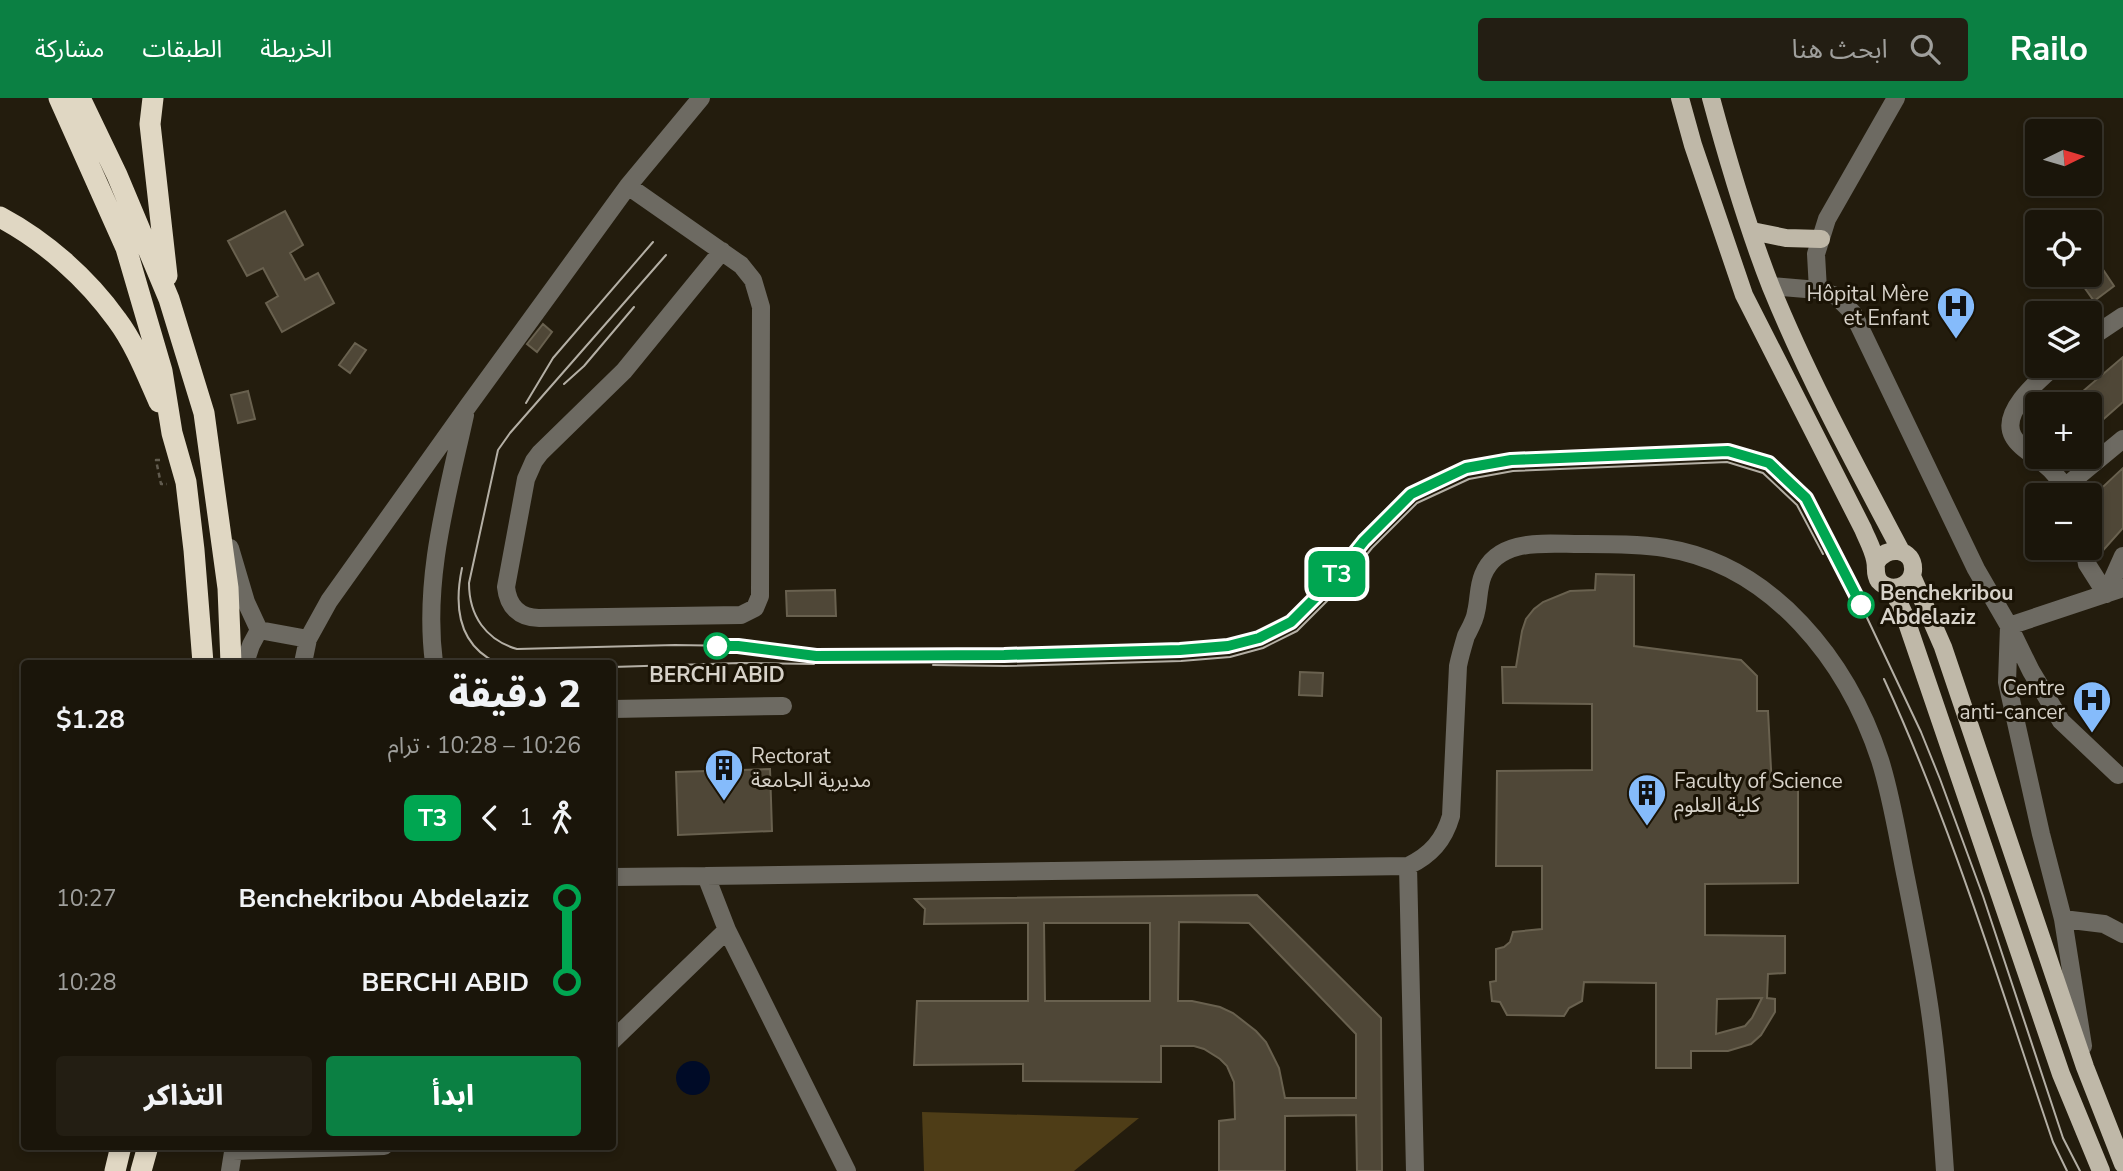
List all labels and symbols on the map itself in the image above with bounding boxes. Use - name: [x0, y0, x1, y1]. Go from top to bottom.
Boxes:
- north arrow: [2025, 119, 2102, 196]
- place label: Hôpital Mère et Enfant: [1806, 280, 1930, 332]
- hospital icon: Hôpital Mère et Enfant: [1935, 285, 1977, 340]
- line badge: T3: [1306, 551, 1368, 597]
- place label: Benchekribou Abdelaziz: [1880, 579, 2013, 631]
- marker: Benchekribou Abdelaziz: [1848, 592, 1874, 618]
- marker: BERCHI ABID: [704, 633, 730, 659]
- place label: BERCHI ABID: [649, 661, 785, 689]
- place label: Centre anti-cancer: [1960, 674, 2065, 726]
- hospital icon: Centre anti-cancer: [2071, 679, 2113, 734]
- place label: Rectorat مديرية الجامعة: [751, 742, 871, 794]
- building icon: Rectorat مديرية الجامعة: [703, 747, 745, 802]
- place label: Faculty of Science كلية العلوم: [1674, 767, 1843, 821]
- building icon: Faculty of Science كلية العلوم: [1626, 772, 1668, 827]

